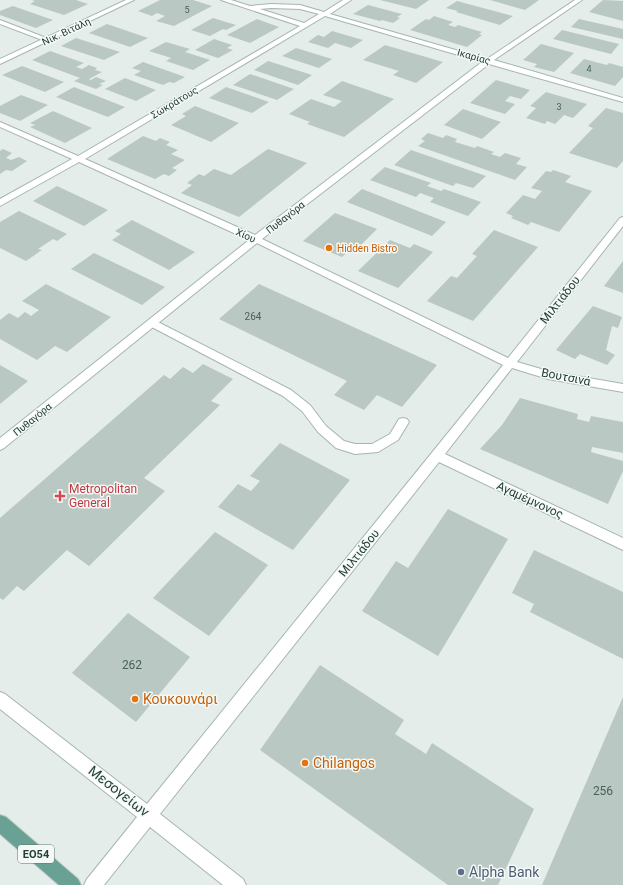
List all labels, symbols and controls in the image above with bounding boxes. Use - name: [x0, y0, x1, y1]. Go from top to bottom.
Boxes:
- house number: 5: [184, 5, 190, 15]
- street label: Νικ. Βιτάλη: [40, 15, 92, 47]
- street label: Ικαρίας: [456, 47, 492, 67]
- house number: 4: [586, 64, 592, 74]
- street label: Σωκράτους: [149, 84, 200, 122]
- house number: 3: [556, 102, 562, 112]
- street label: Πυθαγόρα: [264, 199, 307, 236]
- street label: Χίου: [234, 226, 257, 245]
- marker: Hidden Bistro: [324, 243, 334, 253]
- place label: Hidden Bistro: [337, 243, 398, 254]
- street label: Μιλτιάδου: [537, 273, 583, 327]
- house number: 264: [245, 311, 262, 322]
- street label: Βουτσινά: [540, 365, 592, 389]
- street label: Πυθαγόρα: [11, 400, 54, 438]
- street label: Αγαμέμνονος: [494, 478, 566, 522]
- place label: Metropolitan General: [69, 482, 137, 510]
- marker: Metropolitan General: [54, 490, 66, 502]
- street label: Μιλτιάδου: [336, 527, 382, 579]
- house number: 262: [122, 658, 142, 672]
- place label: Κουκουνάρι: [143, 691, 218, 707]
- marker: Κουκουνάρι: [130, 694, 140, 704]
- place label: Chilangos: [313, 755, 375, 771]
- marker: Chilangos: [300, 758, 310, 768]
- street label: Μεσογείων: [85, 762, 153, 820]
- house number: 256: [593, 784, 613, 798]
- road number: ΕΟ54: [18, 845, 54, 863]
- place label: Alpha Bank: [469, 864, 540, 880]
- marker: Alpha Bank: [456, 867, 466, 877]

